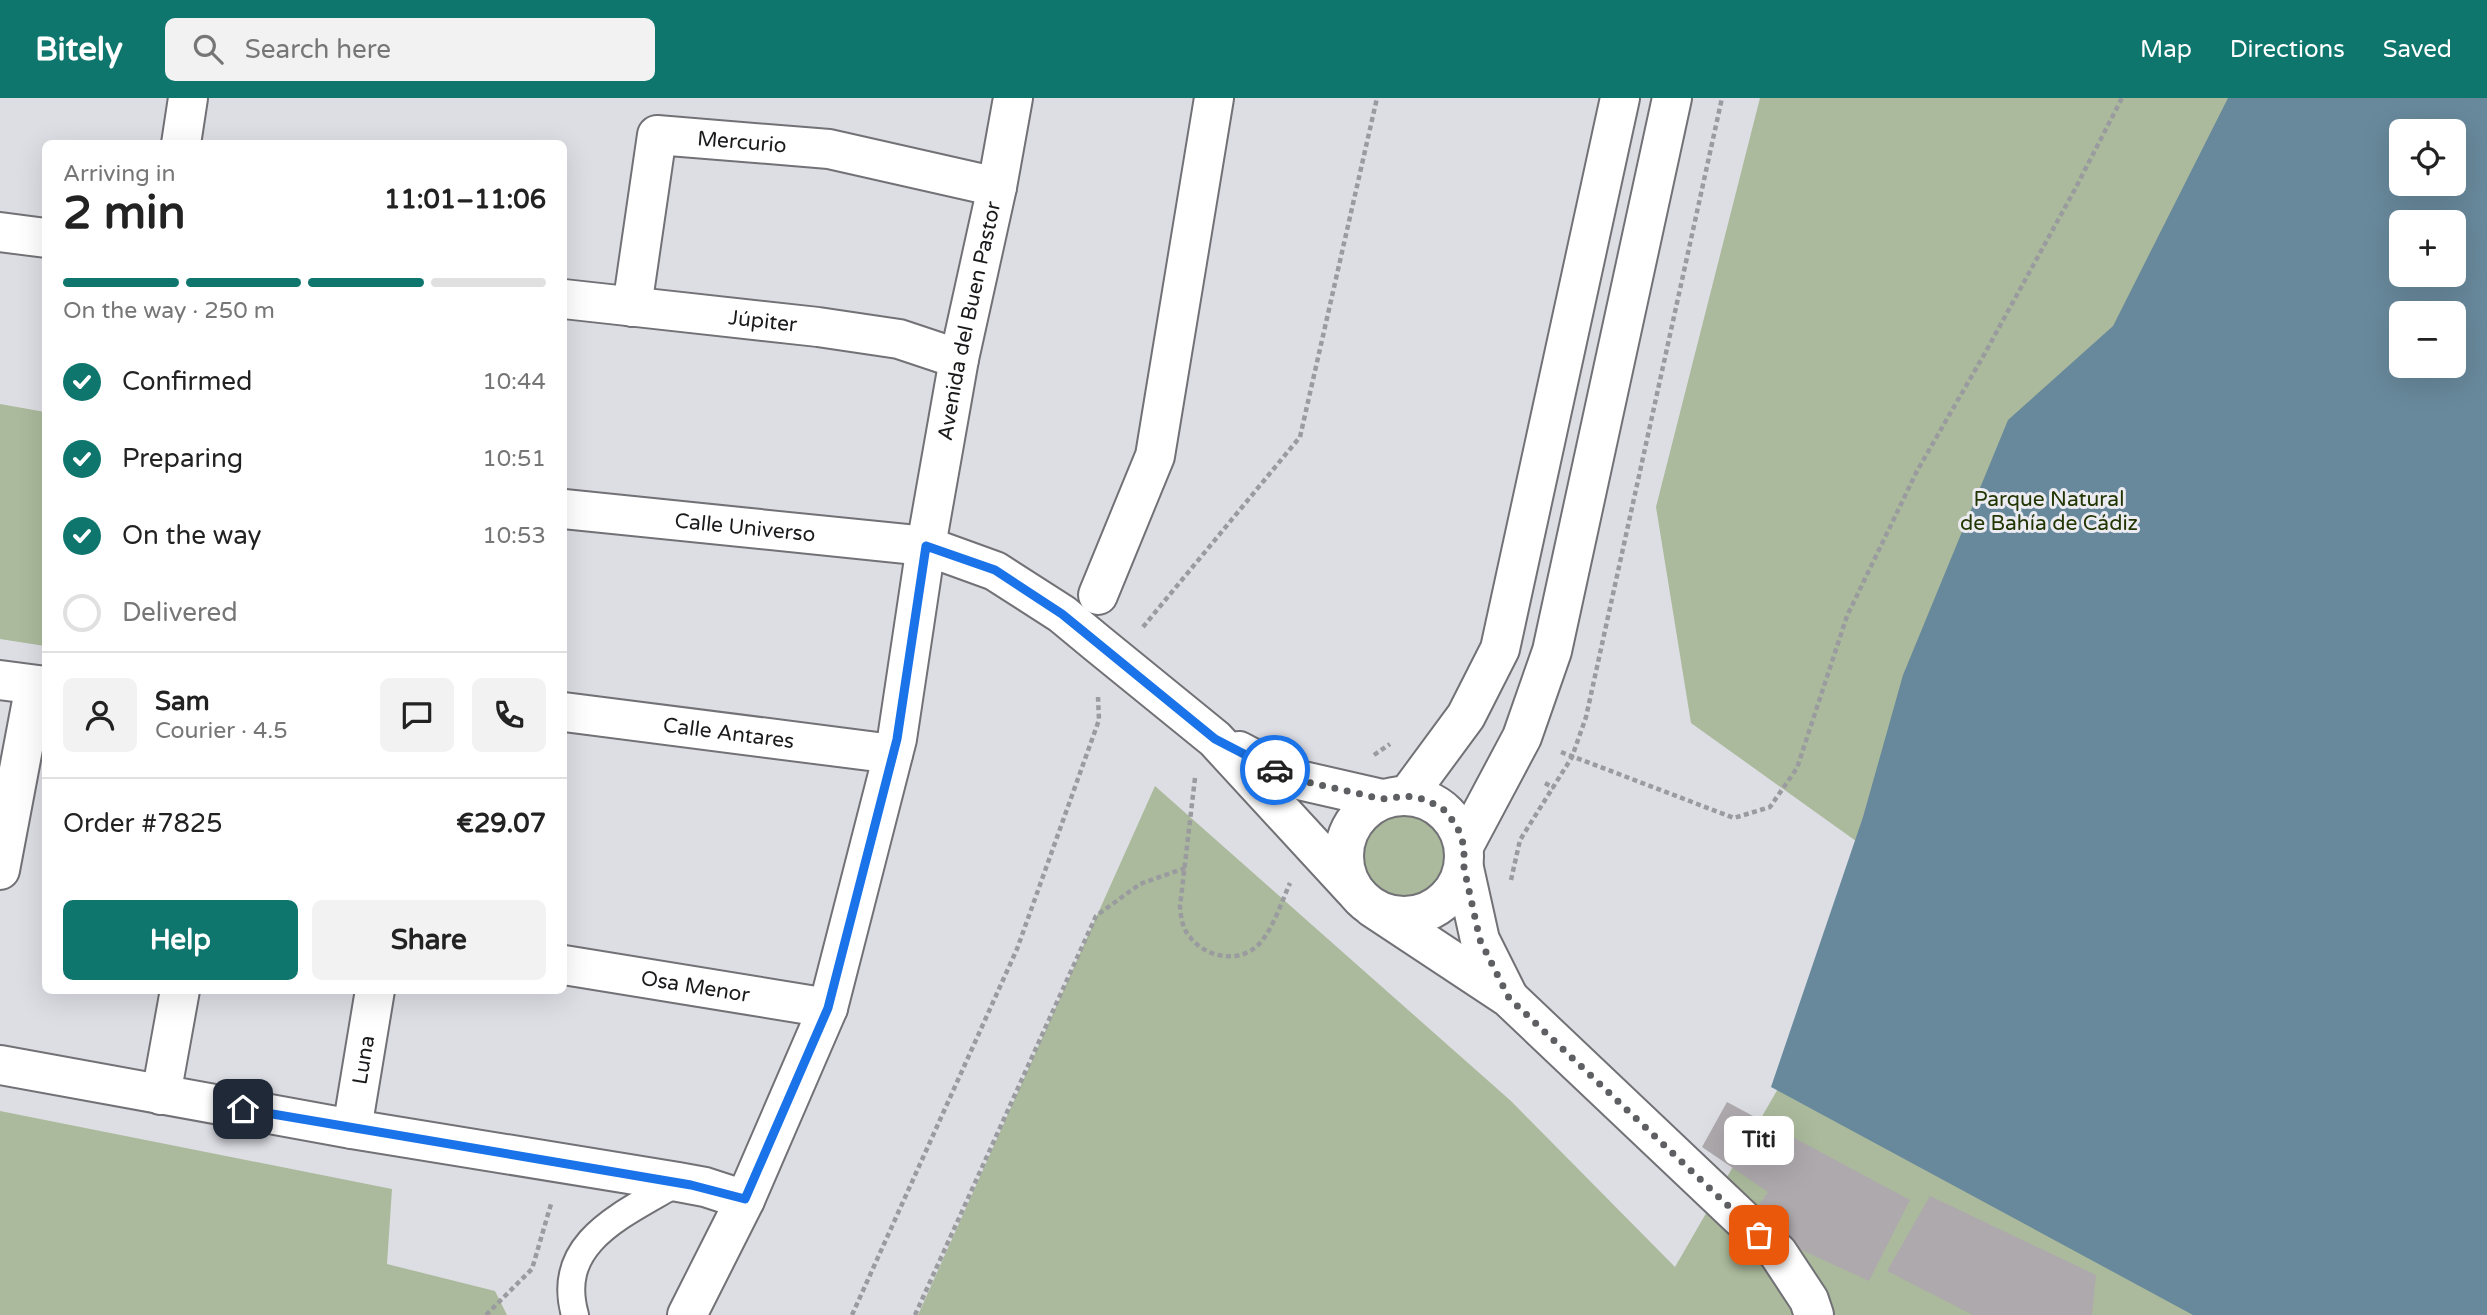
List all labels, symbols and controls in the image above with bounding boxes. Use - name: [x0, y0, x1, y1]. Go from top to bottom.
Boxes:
- search box: [165, 18, 655, 81]
- text: Bitely: [35, 30, 123, 69]
- icon: search: [189, 30, 227, 68]
- text: Search here: [245, 34, 391, 65]
- text: Map: [2140, 35, 2192, 64]
- text: Directions: [2230, 35, 2345, 64]
- text: Saved: [2383, 35, 2452, 64]
- map controls: [2389, 119, 2466, 378]
- button: locate: [2389, 119, 2466, 196]
- street label: Mercurio: [696, 126, 788, 158]
- text: Arriving in: [63, 160, 176, 188]
- text: 11:01–11:06: [384, 184, 546, 215]
- text: 2 min: [63, 186, 186, 241]
- street label: Avenida del Buen Pastor: [932, 199, 1006, 442]
- button: +: [2389, 210, 2466, 287]
- text: On the way · 250 m: [63, 297, 275, 325]
- button: −: [2389, 301, 2466, 378]
- street label: Júpiter: [727, 305, 798, 337]
- icon: check: [63, 363, 101, 401]
- text: Confirmed: [122, 366, 252, 397]
- text: 10:44: [482, 368, 546, 396]
- icon: check: [63, 440, 101, 478]
- text: Preparing: [122, 443, 243, 474]
- text: 10:51: [482, 445, 546, 473]
- park label: Parque Natural de Bahía de Cádiz: [1960, 487, 2138, 536]
- street label: Calle Universo: [673, 508, 817, 547]
- icon: check: [63, 517, 101, 555]
- text: On the way: [122, 520, 262, 551]
- text: 10:53: [482, 522, 546, 550]
- text: Delivered: [122, 597, 238, 628]
- button: person: [63, 678, 137, 752]
- button: chat: [380, 678, 454, 752]
- button: phone: [472, 678, 546, 752]
- text: Sam: [155, 686, 210, 717]
- street label: Calle Antares: [662, 712, 796, 754]
- text: Courier · 4.5: [155, 717, 288, 745]
- courier: [1240, 735, 1310, 805]
- icon: car: [1256, 751, 1294, 789]
- text: Order #7825: [63, 808, 223, 839]
- text: €29.07: [456, 808, 546, 839]
- button: Help: [63, 900, 298, 980]
- button: Share: [312, 900, 546, 980]
- street label: Osa Menor: [639, 965, 751, 1008]
- street label: Luna: [347, 1033, 380, 1086]
- pin: [213, 1079, 273, 1139]
- icon: home: [224, 1090, 262, 1128]
- callout: Titi: [1724, 1116, 1794, 1165]
- text: Titi: [1742, 1126, 1776, 1154]
- pin: [1729, 1205, 1789, 1265]
- icon: bag: [1740, 1216, 1778, 1254]

